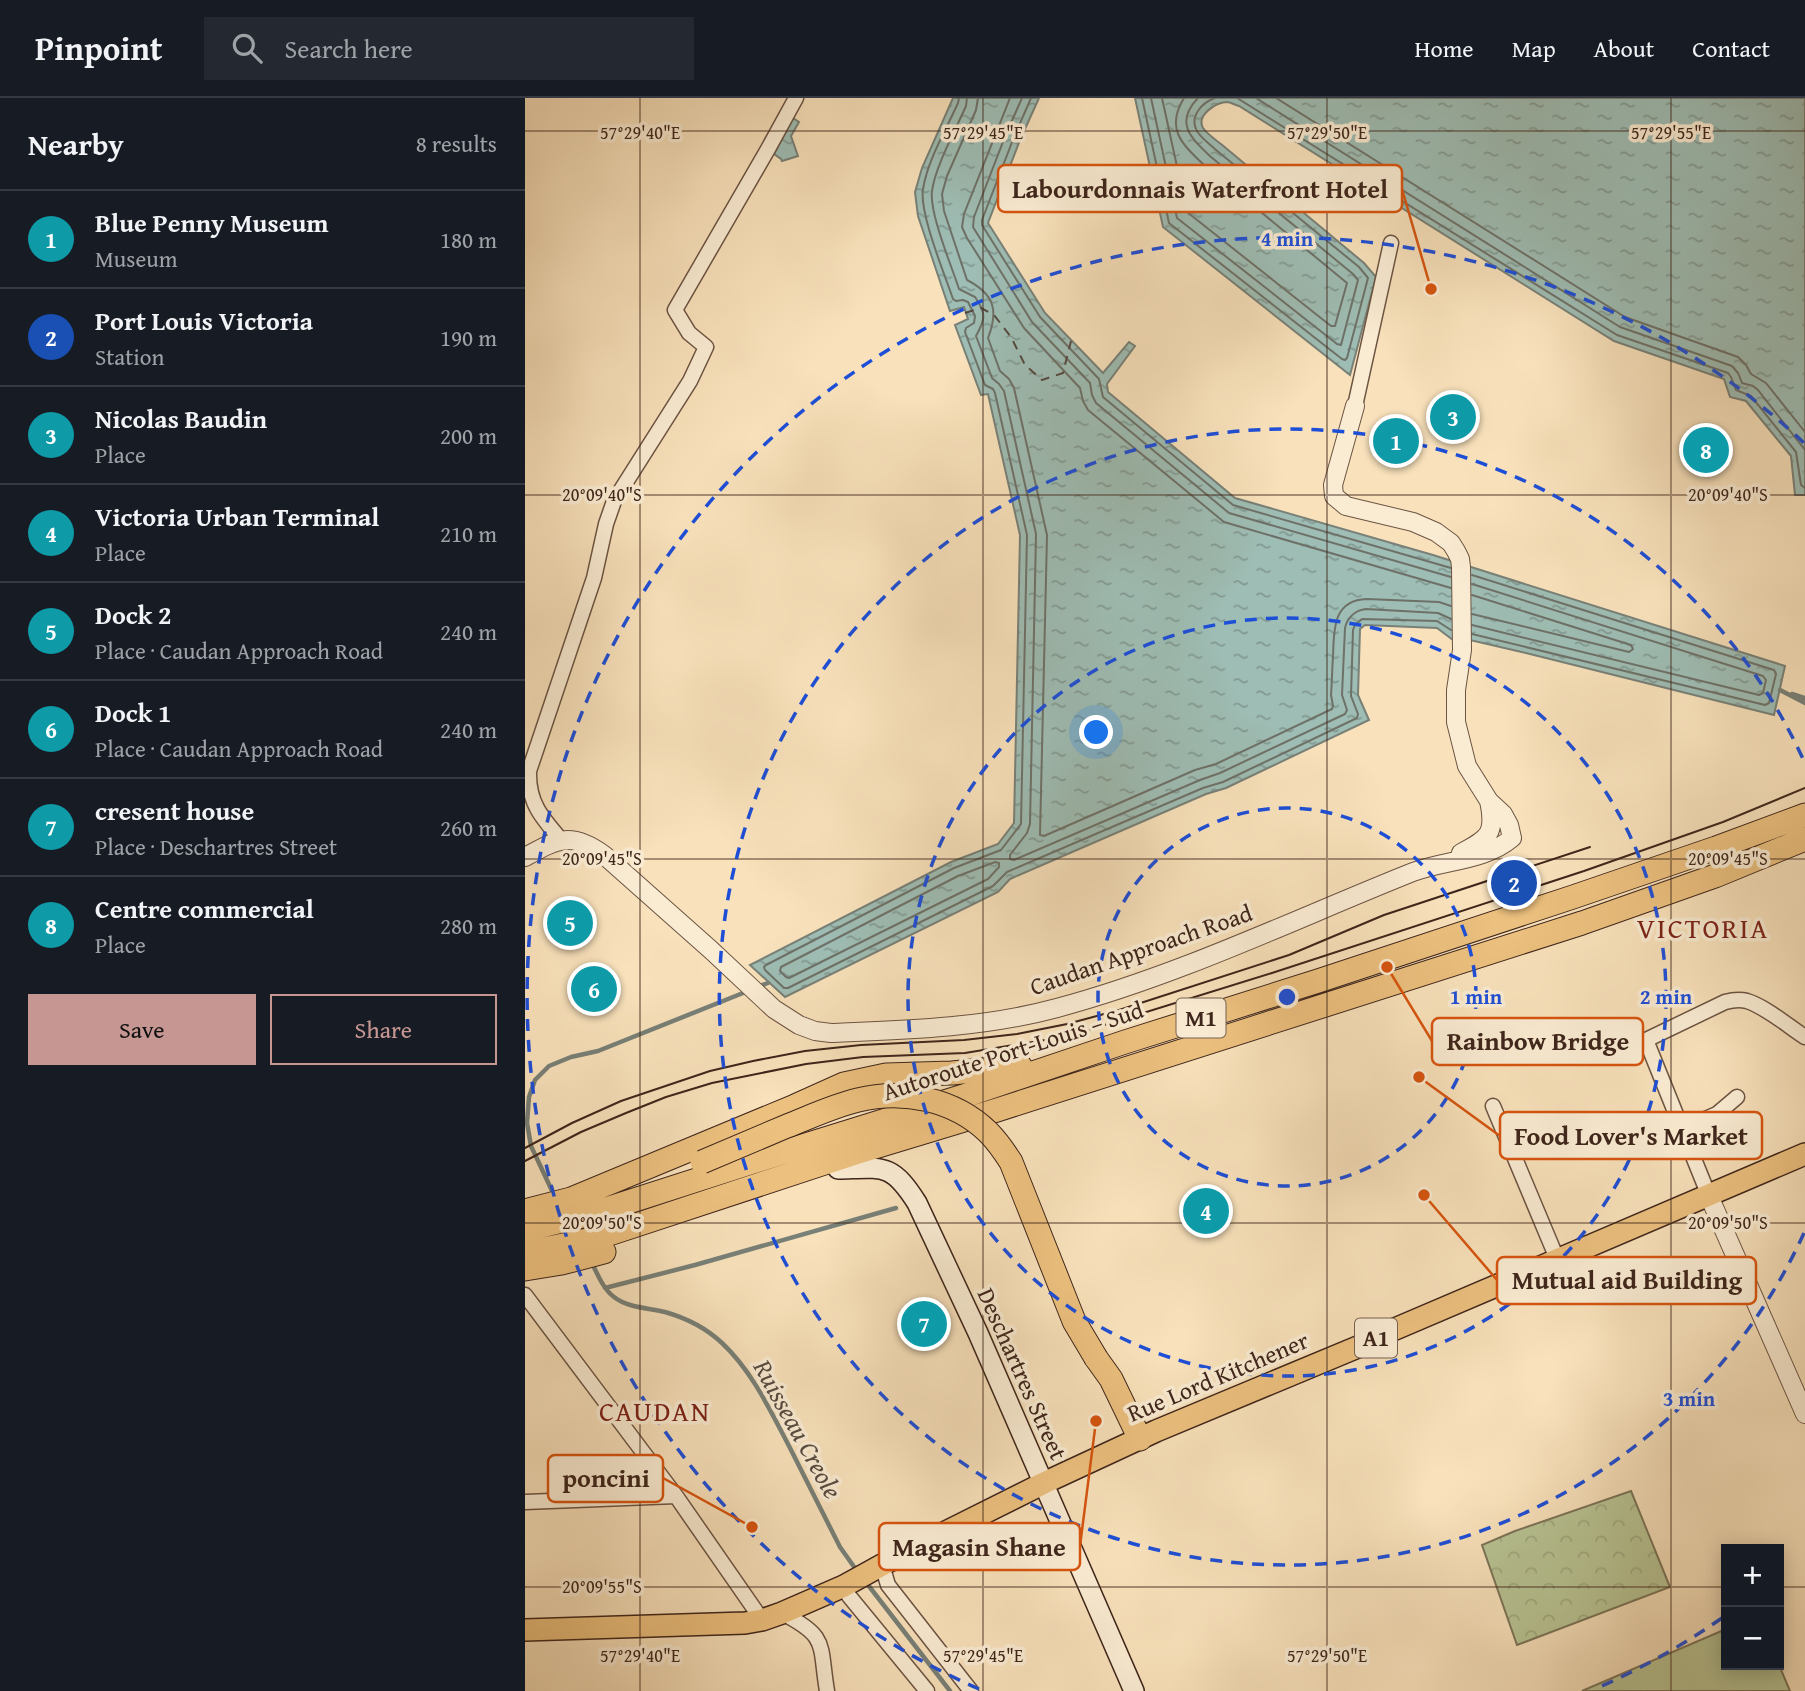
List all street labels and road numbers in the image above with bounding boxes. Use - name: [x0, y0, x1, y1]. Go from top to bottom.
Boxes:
- street label: Caudan Approach Road: [1025, 895, 1257, 1004]
- street label: Autoroute Port-Louis – Sud: [878, 992, 1148, 1109]
- road number: M1: [1177, 998, 1225, 1037]
- street label: Deschartres Street: [969, 1282, 1076, 1466]
- road number: A1: [1355, 1318, 1397, 1358]
- street label: Rue Lord Kitchener: [1122, 1322, 1314, 1431]

